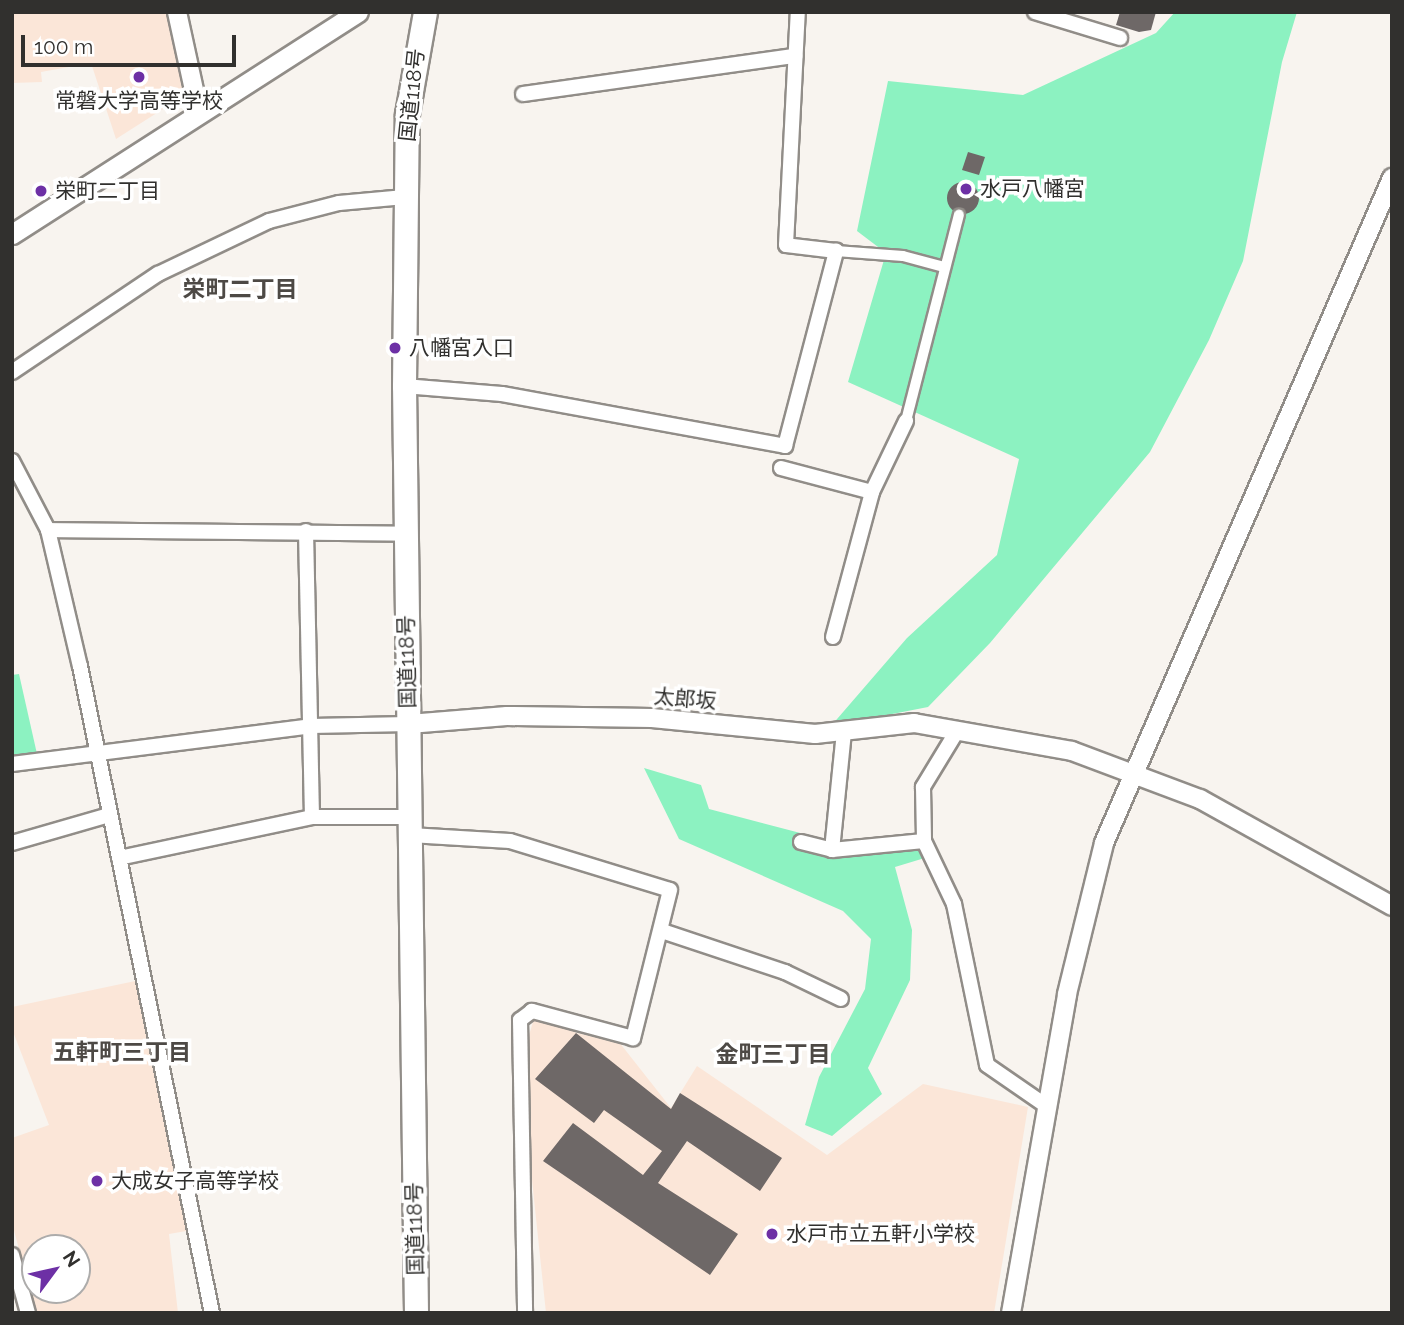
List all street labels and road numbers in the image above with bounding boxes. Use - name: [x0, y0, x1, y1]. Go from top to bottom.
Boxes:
- street label: 国道118号: [395, 47, 429, 143]
- street label: 国道118号: [394, 615, 420, 709]
- street label: 太郎坂: [653, 684, 717, 714]
- street label: 国道118号: [402, 1182, 428, 1276]

